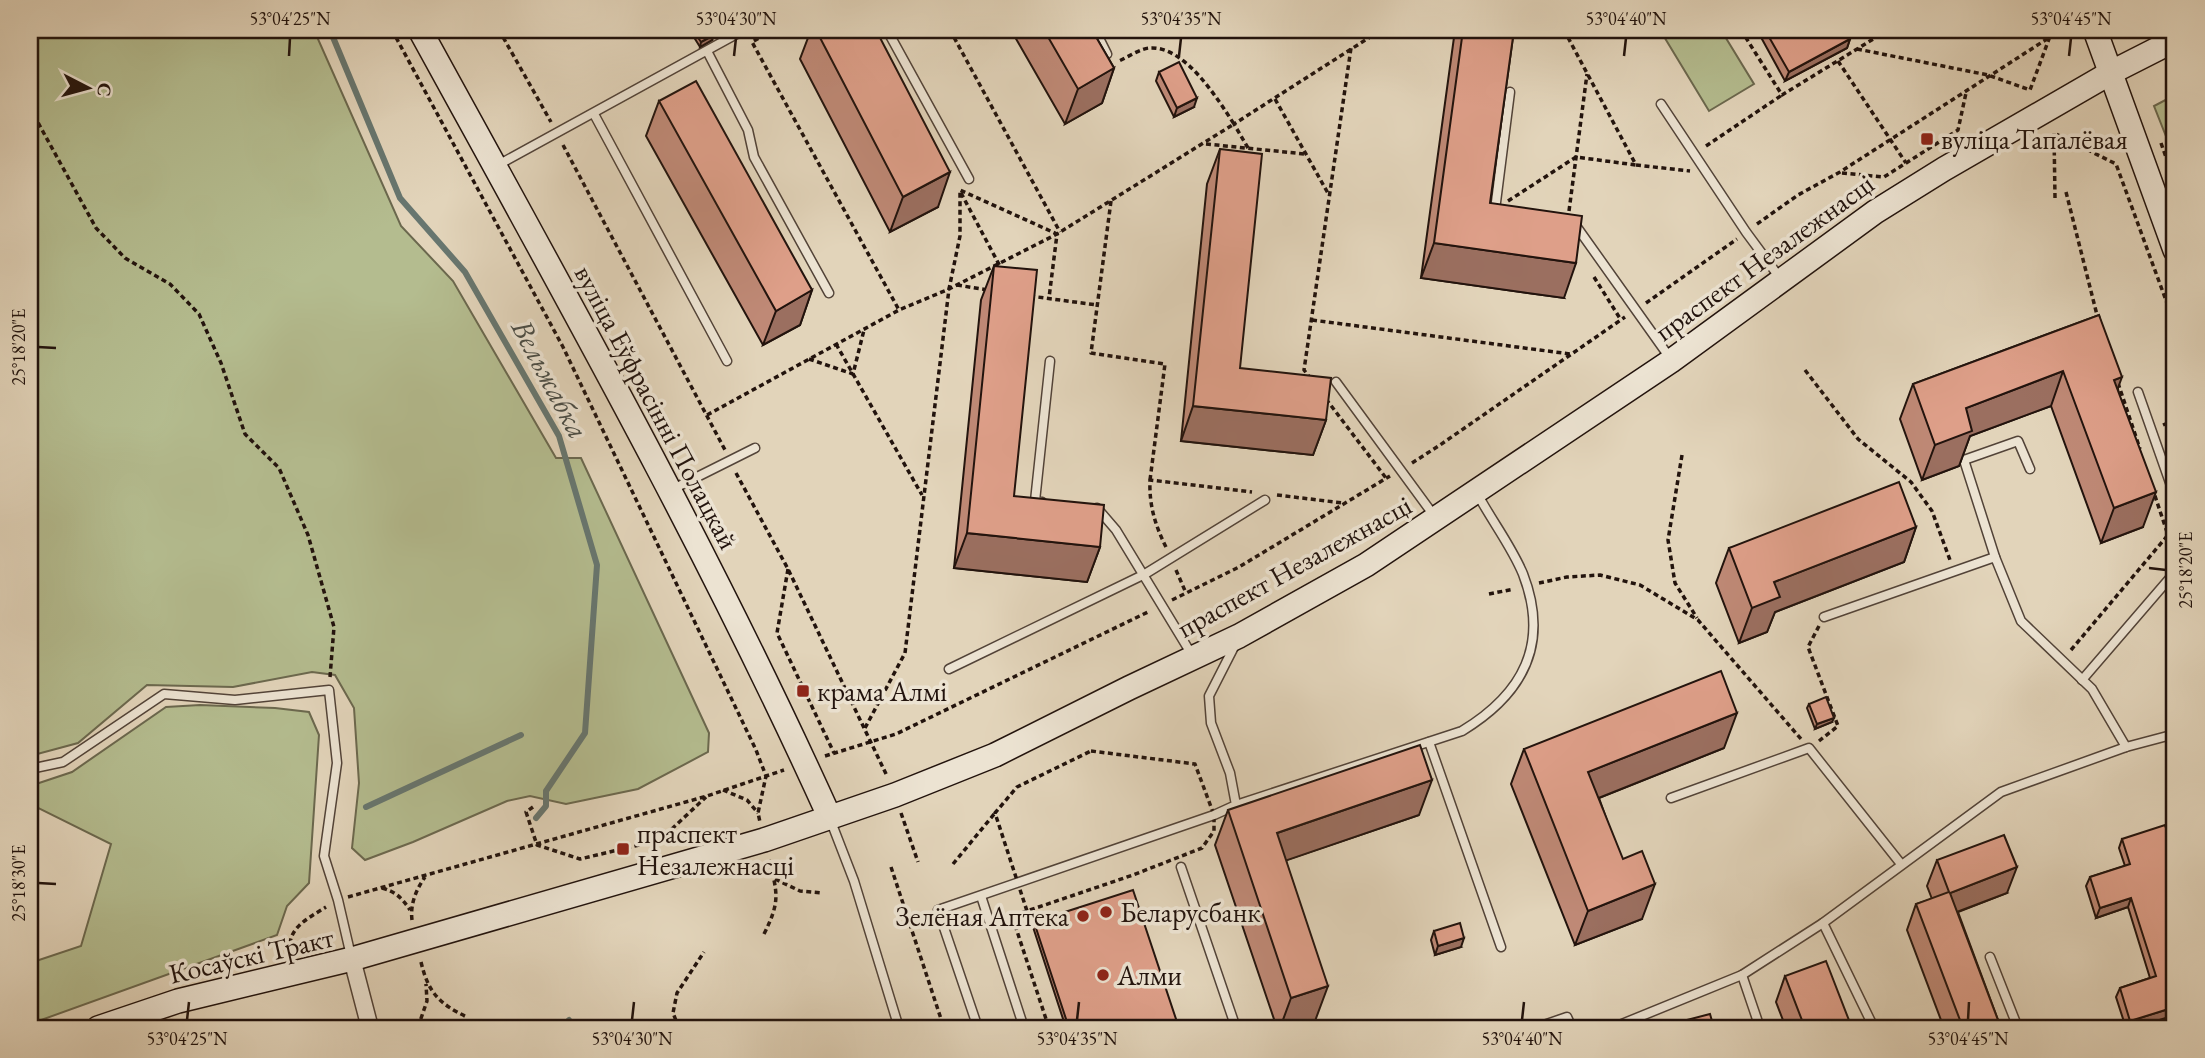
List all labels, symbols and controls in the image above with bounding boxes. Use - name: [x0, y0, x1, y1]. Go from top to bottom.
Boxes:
- text: 53°04'25"N: [250, 7, 331, 30]
- text: 53°04'30"N: [696, 7, 777, 30]
- text: 53°04'35"N: [1141, 7, 1222, 30]
- text: 53°04'40"N: [1586, 7, 1667, 30]
- text: 53°04'45"N: [2031, 7, 2112, 30]
- north arrow: [52, 52, 122, 122]
- text: С: [91, 82, 118, 98]
- place label: вуліца Тапалёвая: [1941, 121, 2128, 157]
- marker: вуліца Тапалёвая: [1919, 131, 1935, 147]
- street label: праспект Незалежнасці: [1647, 165, 1881, 349]
- street label: вуліца Еўфрасінні Полацкай: [567, 259, 747, 555]
- text: 25°18'20"E: [7, 309, 30, 385]
- water label: Вельжабка: [502, 311, 598, 445]
- street label: праспект Незалежнасці: [1170, 487, 1418, 645]
- text: 25°18'20"E: [2174, 532, 2197, 608]
- place label: крама Алмі: [817, 673, 947, 709]
- marker: крама Алмі: [795, 683, 811, 699]
- place label: праспект Незалежнасці: [637, 815, 794, 883]
- marker: праспект Незалежнасці: [615, 841, 631, 857]
- text: 25°18'30"E: [7, 845, 30, 921]
- place label: Беларусбанк: [1120, 894, 1261, 930]
- place label: Зелёная Аптека: [896, 898, 1070, 934]
- marker: Беларусбанк: [1098, 904, 1114, 920]
- marker: Зелёная Аптека: [1075, 908, 1091, 924]
- street label: Косаўскі Тракт: [165, 918, 337, 991]
- place label: Алми: [1116, 957, 1182, 993]
- marker: Алми: [1095, 967, 1111, 983]
- text: 53°04'25"N: [147, 1027, 228, 1050]
- text: 53°04'30"N: [592, 1027, 673, 1050]
- text: 53°04'35"N: [1037, 1027, 1118, 1050]
- text: 53°04'40"N: [1482, 1027, 1563, 1050]
- text: 53°04'45"N: [1928, 1027, 2009, 1050]

